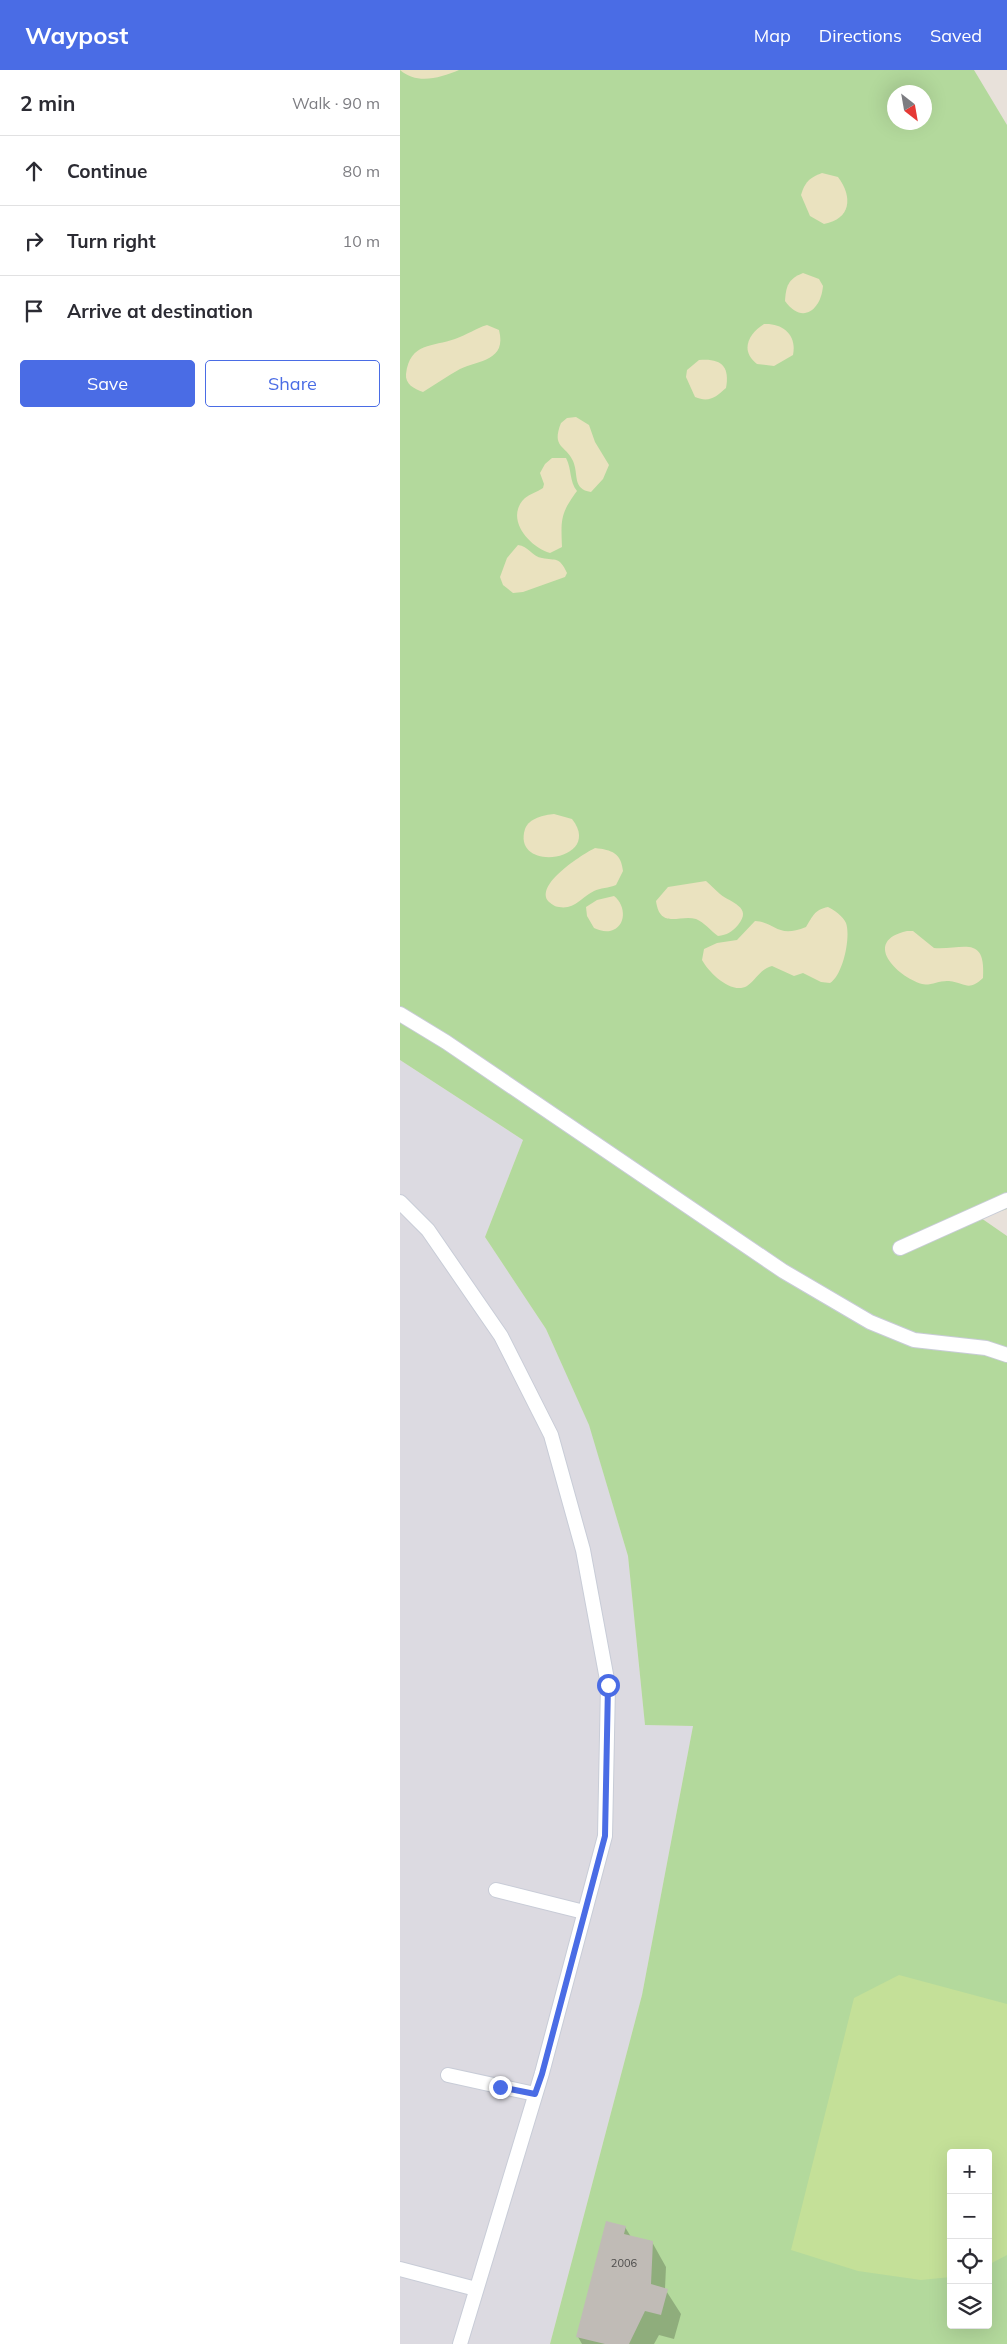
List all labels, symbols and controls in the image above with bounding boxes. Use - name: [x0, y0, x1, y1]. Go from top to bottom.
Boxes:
- text: Waypost: [25, 20, 128, 50]
- text: Map: [754, 24, 791, 47]
- text: Directions: [819, 24, 902, 47]
- text: Saved: [930, 24, 982, 47]
- north arrow: [887, 85, 932, 130]
- text: 2 min: [20, 90, 75, 116]
- text: Walk · 90 m: [292, 93, 380, 113]
- icon: ahead: [20, 157, 48, 185]
- text: Continue: [67, 159, 147, 183]
- text: 80 m: [343, 161, 380, 181]
- icon: right: [20, 227, 48, 255]
- text: Turn right: [67, 229, 156, 253]
- text: 10 m: [343, 231, 380, 251]
- icon: arrive: [20, 297, 48, 325]
- text: Arrive at destination: [67, 299, 253, 323]
- button: Save: [20, 360, 195, 407]
- button: Share: [205, 360, 380, 407]
- route start: [597, 1674, 620, 1697]
- route end: [489, 2076, 512, 2099]
- map controls: [947, 2149, 992, 2329]
- button: +: [947, 2149, 992, 2194]
- button: −: [947, 2194, 992, 2239]
- button: locate: [947, 2239, 992, 2284]
- house number: 2006: [611, 2256, 638, 2270]
- button: layers: [947, 2284, 992, 2329]

